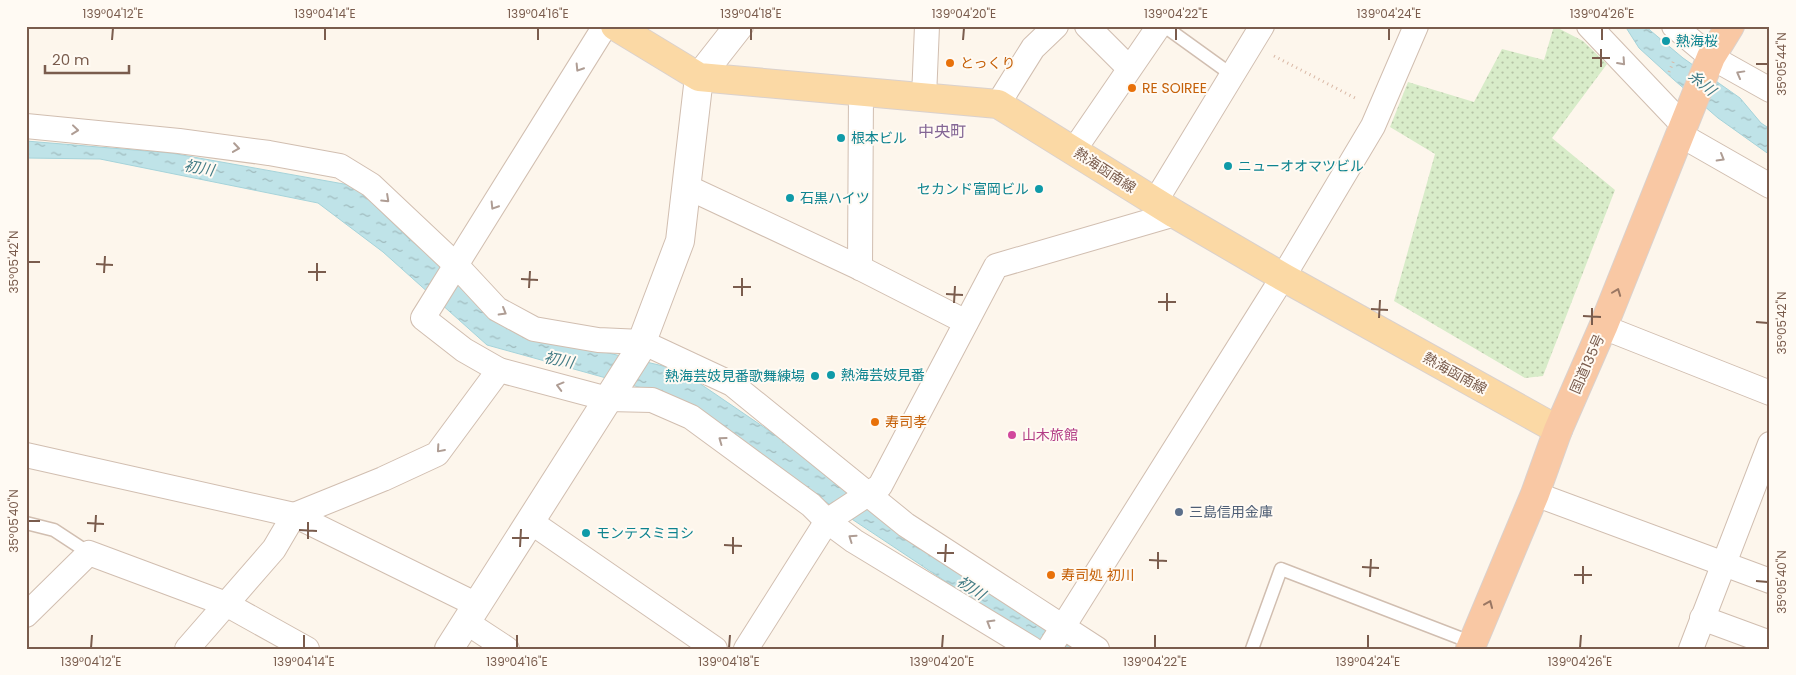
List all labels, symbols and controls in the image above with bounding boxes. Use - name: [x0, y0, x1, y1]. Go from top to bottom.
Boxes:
- text: 139°04'12"E: [83, 5, 143, 22]
- text: 139°04'14"E: [294, 5, 356, 22]
- text: 139°04'16"E: [507, 5, 569, 22]
- text: 139°04'18"E: [720, 5, 782, 22]
- text: 139°04'20"E: [932, 5, 996, 22]
- text: 139°04'22"E: [1144, 5, 1208, 22]
- text: 139°04'24"E: [1357, 5, 1421, 22]
- text: 139°04'26"E: [1570, 5, 1634, 22]
- place label: 熱海桜: [1676, 31, 1718, 51]
- text: 35°05'44"N: [1773, 32, 1790, 96]
- marker: 熱海桜: [1660, 35, 1672, 47]
- scale bar: [45, 42, 129, 74]
- text: 20 m: [52, 49, 90, 70]
- place label: とっくり: [960, 53, 1016, 73]
- one-way arrow: [1616, 56, 1625, 65]
- marker: とっくり: [944, 57, 956, 69]
- one-way arrow: [576, 62, 586, 71]
- water label: 糸川: [1684, 65, 1722, 102]
- one-way arrow: [1736, 70, 1745, 80]
- place label: RE SOIREE: [1142, 78, 1207, 98]
- marker: RE SOIREE: [1126, 82, 1138, 94]
- district label: 中央町: [918, 120, 966, 143]
- one-way arrow: [71, 124, 79, 135]
- place label: 根本ビル: [851, 128, 907, 148]
- marker: 根本ビル: [835, 132, 847, 144]
- one-way arrow: [232, 143, 241, 153]
- street label: 熱海函南線: [1070, 143, 1140, 197]
- one-way arrow: [1716, 152, 1725, 162]
- water label: 初川: [182, 155, 218, 181]
- place label: ニューオオマツビル: [1238, 156, 1364, 176]
- marker: ニューオオマツビル: [1222, 160, 1234, 172]
- place label: セカンド富岡ビル: [917, 179, 1029, 199]
- marker: セカンド富岡ビル: [1033, 183, 1045, 195]
- place label: 石黒ハイツ: [800, 188, 870, 208]
- marker: 石黒ハイツ: [784, 192, 796, 204]
- one-way arrow: [381, 193, 390, 202]
- one-way arrow: [491, 201, 501, 210]
- text: 35°05'42"N: [5, 231, 22, 293]
- one-way arrow: [1611, 288, 1621, 297]
- text: 35°05'42"N: [1773, 292, 1790, 354]
- one-way arrow: [497, 305, 506, 315]
- street label: 国道135号: [1565, 331, 1609, 397]
- water label: 初川: [542, 346, 578, 373]
- street label: 熱海函南線: [1420, 347, 1490, 399]
- place label: 熱海芸妓見番: [841, 365, 925, 385]
- place label: 熱海芸妓見番歌舞練場: [665, 366, 805, 386]
- marker: 熱海芸妓見番: [825, 369, 837, 381]
- marker: 熱海芸妓見番歌舞練場: [809, 370, 821, 382]
- one-way arrow: [556, 381, 565, 392]
- place label: 寿司孝: [885, 412, 927, 432]
- marker: 寿司孝: [869, 416, 881, 428]
- place label: 山木旅館: [1022, 425, 1078, 445]
- marker: 山木旅館: [1006, 429, 1018, 441]
- one-way arrow: [719, 437, 728, 446]
- one-way arrow: [437, 444, 446, 453]
- text: 35°05'40"N: [5, 489, 22, 553]
- place label: 三島信用金庫: [1189, 502, 1273, 522]
- marker: 三島信用金庫: [1173, 506, 1185, 518]
- place label: モンテスミヨシ: [596, 523, 694, 543]
- marker: モンテスミヨシ: [580, 527, 592, 539]
- one-way arrow: [848, 535, 857, 544]
- text: 35°05'40"N: [1773, 550, 1790, 614]
- place label: 寿司処 初川: [1061, 565, 1135, 585]
- marker: 寿司処 初川: [1045, 569, 1057, 581]
- water label: 初川: [953, 571, 991, 606]
- one-way arrow: [1482, 600, 1493, 609]
- one-way arrow: [986, 620, 995, 630]
- text: 139°04'12"E: [61, 653, 121, 670]
- text: 139°04'14"E: [273, 653, 335, 670]
- text: 139°04'16"E: [486, 653, 548, 670]
- text: 139°04'18"E: [698, 653, 760, 670]
- text: 139°04'20"E: [910, 653, 974, 670]
- text: 139°04'22"E: [1123, 653, 1187, 670]
- text: 139°04'24"E: [1336, 653, 1400, 670]
- text: 139°04'26"E: [1548, 653, 1612, 670]

